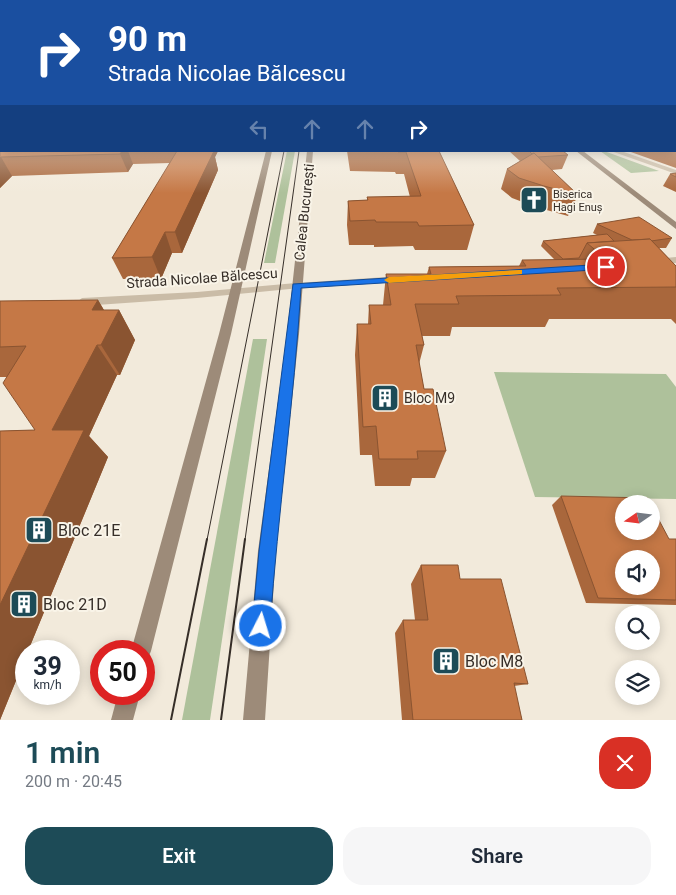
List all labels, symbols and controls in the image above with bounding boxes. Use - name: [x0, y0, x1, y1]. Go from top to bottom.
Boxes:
- text: 90 m: [108, 19, 187, 60]
- icon: right: [25, 20, 90, 85]
- text: Strada Nicolae Bălcescu: [108, 61, 346, 86]
- icon: left: [245, 115, 273, 143]
- icon: ahead: [298, 115, 326, 143]
- icon: ahead: [351, 115, 379, 143]
- icon: right: [404, 115, 432, 143]
- street label: Calea București: [291, 163, 318, 261]
- church icon: Biserica Hagi Enuș: [519, 185, 549, 215]
- place label: Biserica Hagi Enuș: [553, 188, 603, 214]
- pin: [585, 246, 627, 288]
- icon: arrive: [592, 253, 620, 281]
- street label: Strada Nicolae Bălcescu: [126, 265, 278, 291]
- building icon: Bloc M9: [370, 383, 400, 413]
- place label: Bloc M9: [404, 390, 455, 406]
- north arrow: [615, 495, 660, 540]
- map controls: [615, 495, 660, 705]
- building icon: Bloc 21E: [24, 515, 54, 545]
- place label: Bloc 21E: [58, 521, 120, 540]
- button: sound: [615, 550, 660, 595]
- building icon: Bloc 21D: [9, 589, 39, 619]
- place label: Bloc 21D: [43, 595, 107, 614]
- position arrow: [234, 599, 286, 651]
- button: search: [615, 605, 660, 650]
- speed limit sign: 50: [90, 640, 155, 705]
- building icon: Bloc M8: [431, 646, 461, 676]
- text: 39: [33, 652, 62, 681]
- place label: Bloc M8: [465, 652, 523, 671]
- button: layers: [615, 660, 660, 705]
- text: km/h: [33, 678, 62, 692]
- text: 1 min: [25, 735, 100, 770]
- button: close: [599, 737, 651, 789]
- text: 200 m · 20:45: [25, 772, 122, 791]
- button: Exit: [25, 827, 333, 885]
- button: Share: [343, 827, 651, 885]

